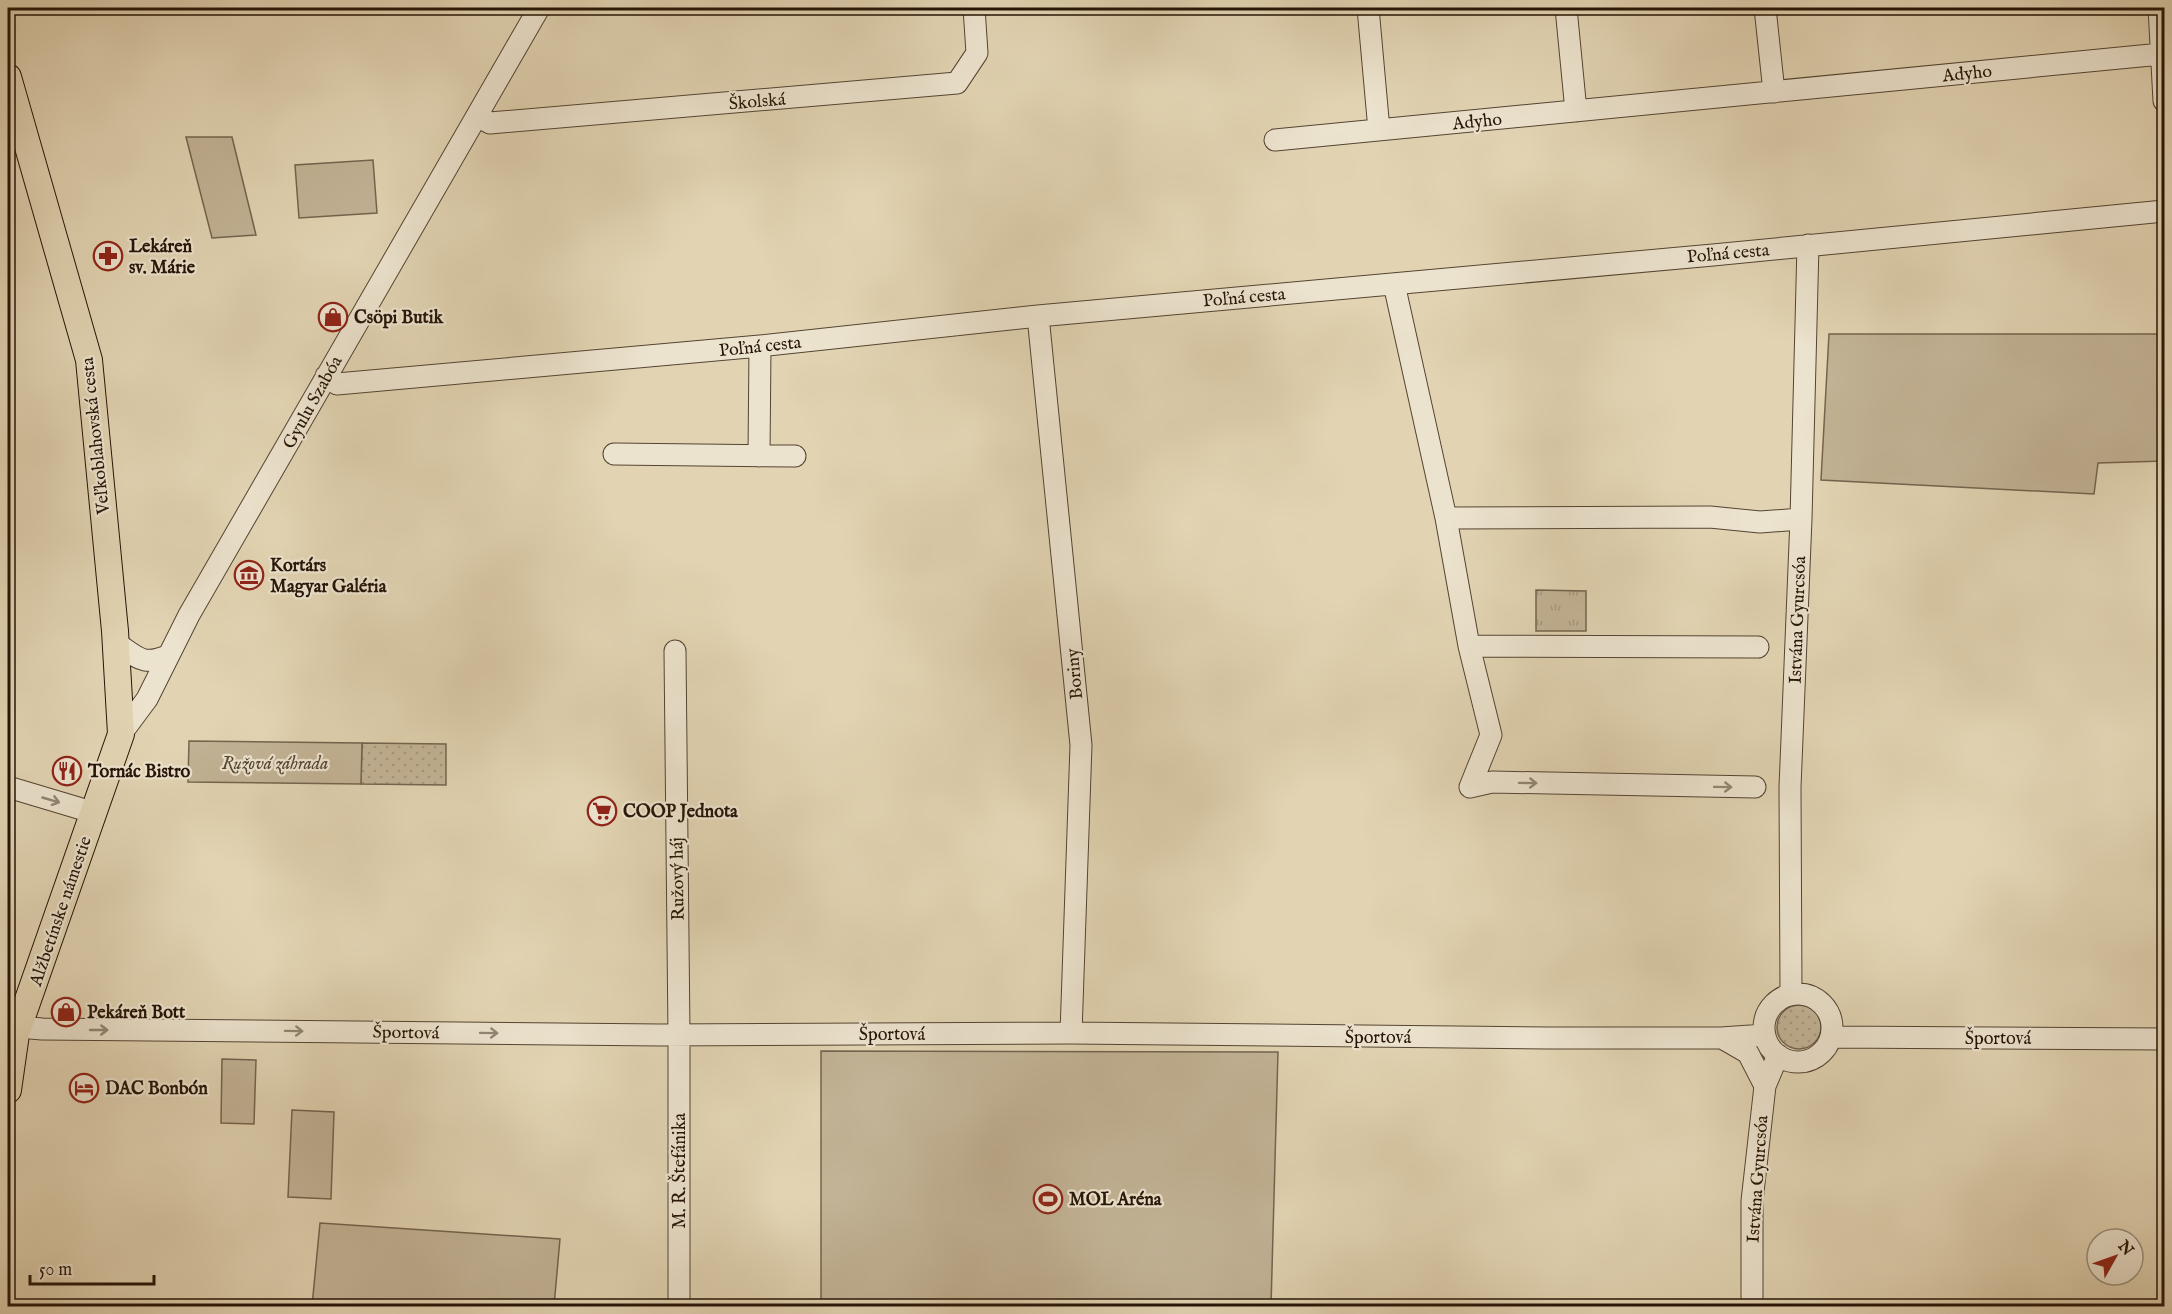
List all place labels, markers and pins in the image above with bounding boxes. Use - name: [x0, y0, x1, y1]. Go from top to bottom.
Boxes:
- place label: Lekáreň sv. Márie: [129, 236, 196, 280]
- pharmacy icon: Lekáreň sv. Márie: [92, 240, 124, 272]
- shop icon: Csöpi Butik: [317, 301, 349, 333]
- place label: Csöpi Butik: [354, 307, 445, 330]
- place label: Kortárs Magyar Galéria: [270, 555, 388, 599]
- museum icon: Kortárs Magyar Galéria: [233, 559, 265, 591]
- restaurant icon: Tornác Bistro: [51, 755, 83, 787]
- place label: Tornác Bistro: [87, 761, 191, 784]
- supermarket icon: COOP Jednota: [586, 795, 618, 827]
- place label: COOP Jednota: [623, 801, 739, 824]
- shop icon: Pekáreň Bott: [50, 996, 82, 1028]
- place label: Pekáreň Bott: [87, 1002, 186, 1025]
- hotel icon: DAC Bonbón: [68, 1072, 100, 1104]
- place label: DAC Bonbón: [105, 1078, 208, 1101]
- sports icon: MOL Aréna: [1032, 1183, 1064, 1215]
- place label: MOL Aréna: [1069, 1189, 1163, 1212]

